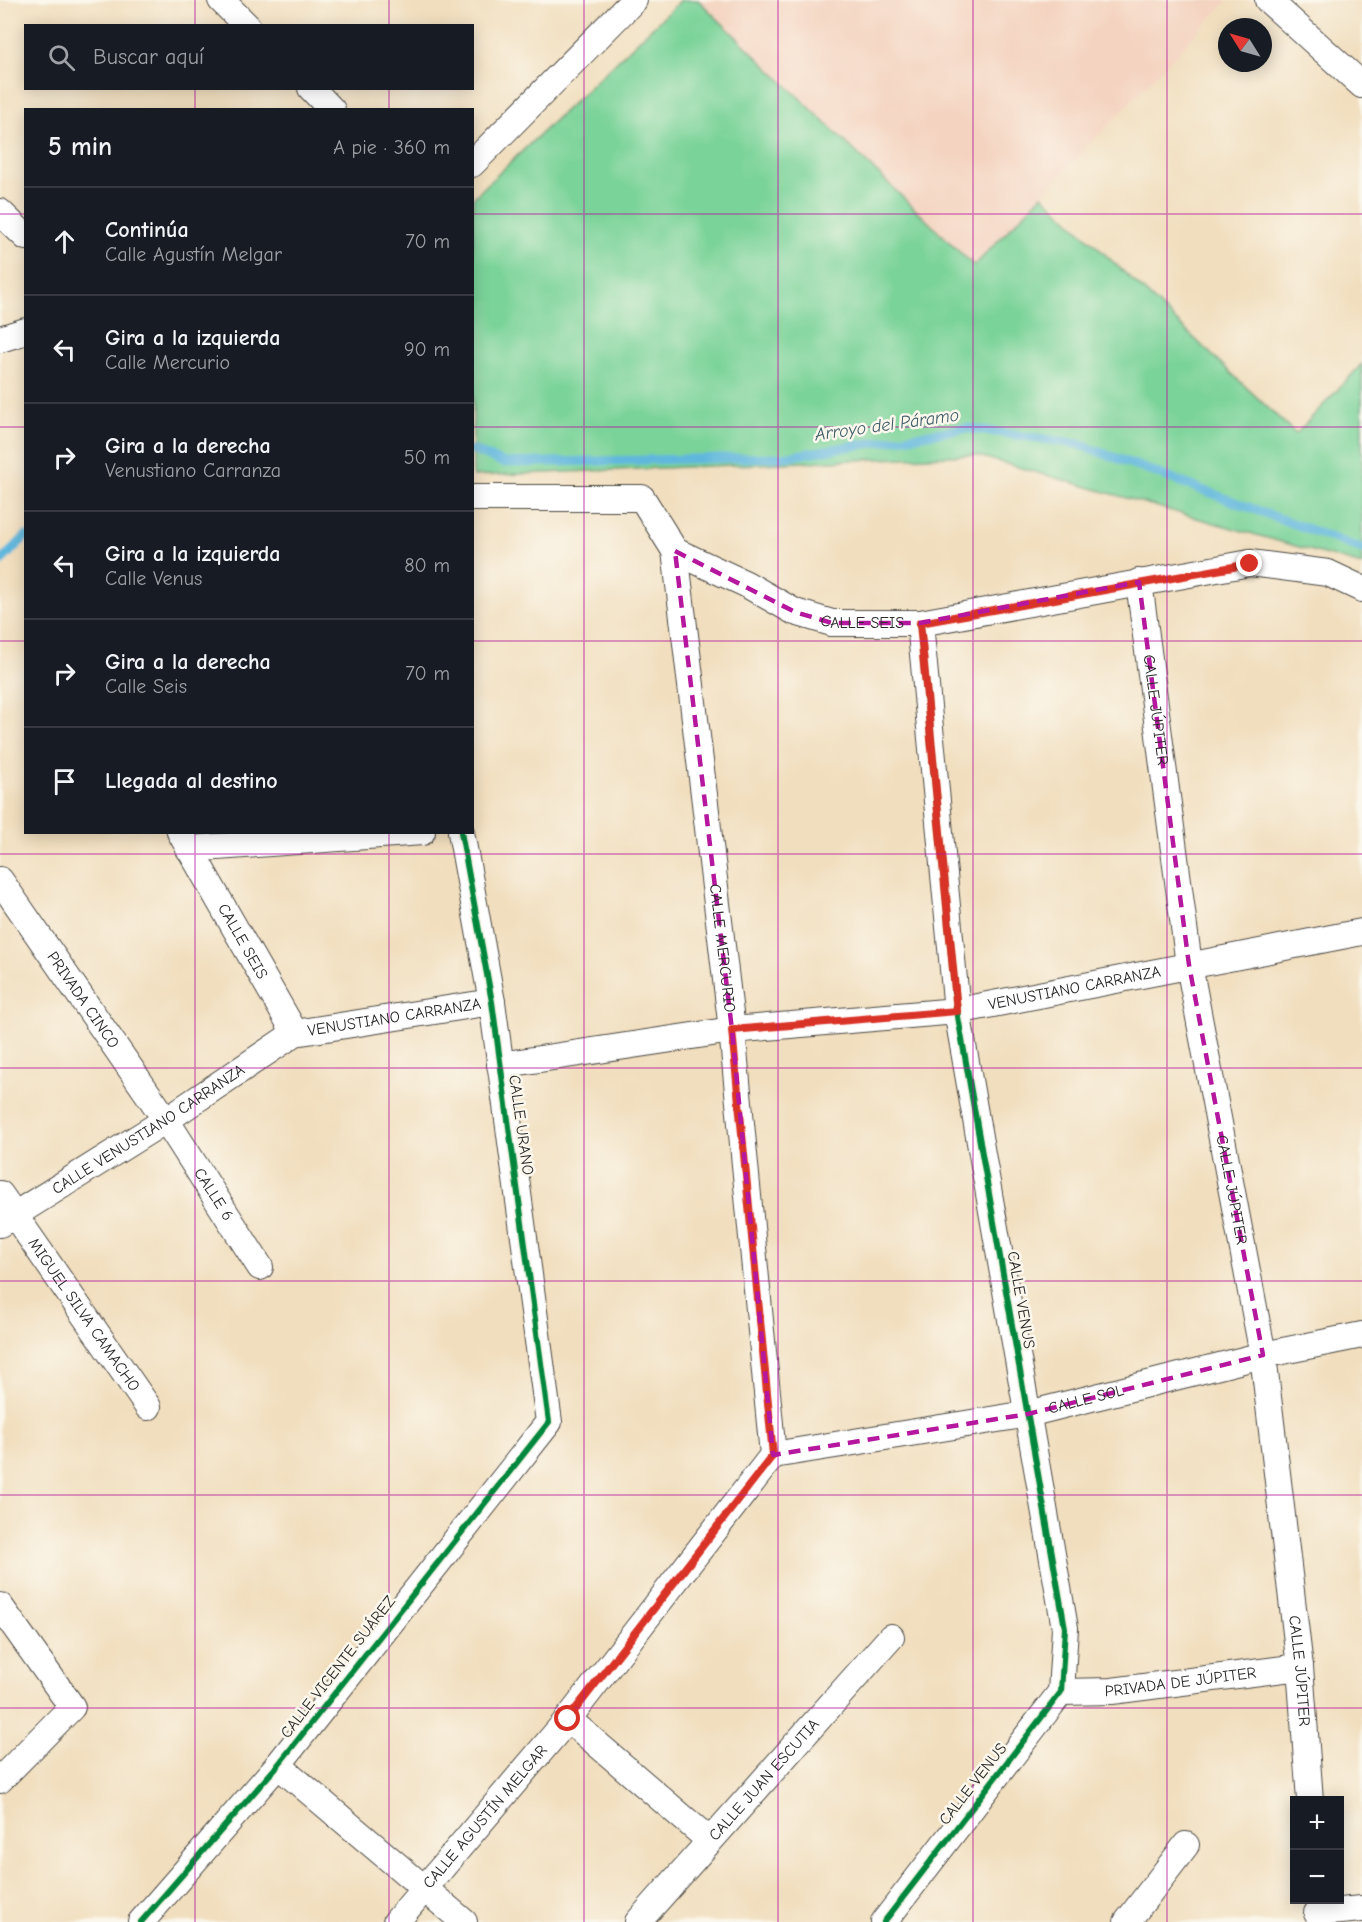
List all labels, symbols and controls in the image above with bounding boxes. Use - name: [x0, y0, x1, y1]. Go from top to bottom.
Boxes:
- north arrow: [1218, 18, 1272, 72]
- search box: [24, 24, 474, 90]
- icon: search: [45, 41, 78, 74]
- text: Buscar aquí: [93, 44, 204, 70]
- text: 5 min: [48, 132, 112, 162]
- text: A pie · 360 m: [333, 136, 450, 159]
- text: Continúa: [105, 217, 189, 243]
- icon: ahead: [48, 225, 81, 258]
- text: 70 m: [405, 230, 450, 253]
- text: Calle Agustín Melgar: [105, 243, 282, 266]
- text: Gira a la izquierda: [105, 325, 280, 351]
- icon: left: [48, 333, 81, 366]
- text: 90 m: [404, 338, 450, 361]
- text: Calle Mercurio: [105, 351, 230, 374]
- water label: Arroyo del Páramo: [813, 404, 960, 446]
- text: Gira a la derecha: [105, 433, 271, 459]
- icon: right: [48, 441, 81, 474]
- text: 50 m: [404, 446, 450, 469]
- text: Venustiano Carranza: [105, 459, 281, 482]
- text: Gira a la izquierda: [105, 541, 280, 567]
- icon: left: [48, 549, 81, 582]
- route end: [1236, 550, 1262, 576]
- text: 80 m: [404, 554, 450, 577]
- text: Calle Venus: [105, 567, 202, 590]
- street label: CALLE SEIS: [818, 611, 904, 632]
- text: Gira a la derecha: [105, 649, 271, 675]
- street label: CALLE JÚPITER: [1140, 654, 1172, 767]
- icon: right: [48, 657, 81, 690]
- text: 70 m: [405, 662, 450, 685]
- text: Calle Seis: [105, 675, 187, 698]
- icon: arrive: [48, 765, 81, 798]
- text: Llegada al destino: [105, 768, 278, 794]
- street label: CALLE MERCURIO: [706, 883, 739, 1013]
- street label: CALLE SEIS: [214, 901, 271, 982]
- street label: PRIVADA CINCO: [43, 948, 123, 1052]
- street label: VENUSTIANO CARRANZA: [987, 962, 1162, 1014]
- street label: VENUSTIANO CARRANZA: [306, 995, 482, 1040]
- street label: CALLE VENUSTIANO CARRANZA: [49, 1061, 248, 1198]
- street label: CALLE URANO: [505, 1074, 537, 1176]
- street label: CALLE JÚPITER: [1212, 1133, 1251, 1247]
- street label: CALLE 6: [190, 1165, 237, 1224]
- street label: MIGUEL SILVA CAMACHO: [24, 1235, 143, 1395]
- street label: CALLE VENUS: [1004, 1250, 1038, 1350]
- street label: CALLE SOL: [1046, 1381, 1126, 1418]
- street label: CALLE VICENTE SUÁREZ: [276, 1592, 399, 1742]
- street label: CALLE JÚPITER: [1285, 1614, 1313, 1727]
- street label: PRIVADA DE JÚPITER: [1105, 1664, 1258, 1700]
- route start: [554, 1705, 580, 1731]
- street label: CALLE JUAN ESCUTIA: [705, 1715, 823, 1845]
- street label: CALLE VENUS: [936, 1739, 1011, 1828]
- street label: CALLE AGUSTÍN MELGAR: [419, 1741, 551, 1892]
- map controls: [1290, 1796, 1344, 1904]
- button: +: [1290, 1796, 1344, 1850]
- button: −: [1290, 1850, 1344, 1904]

